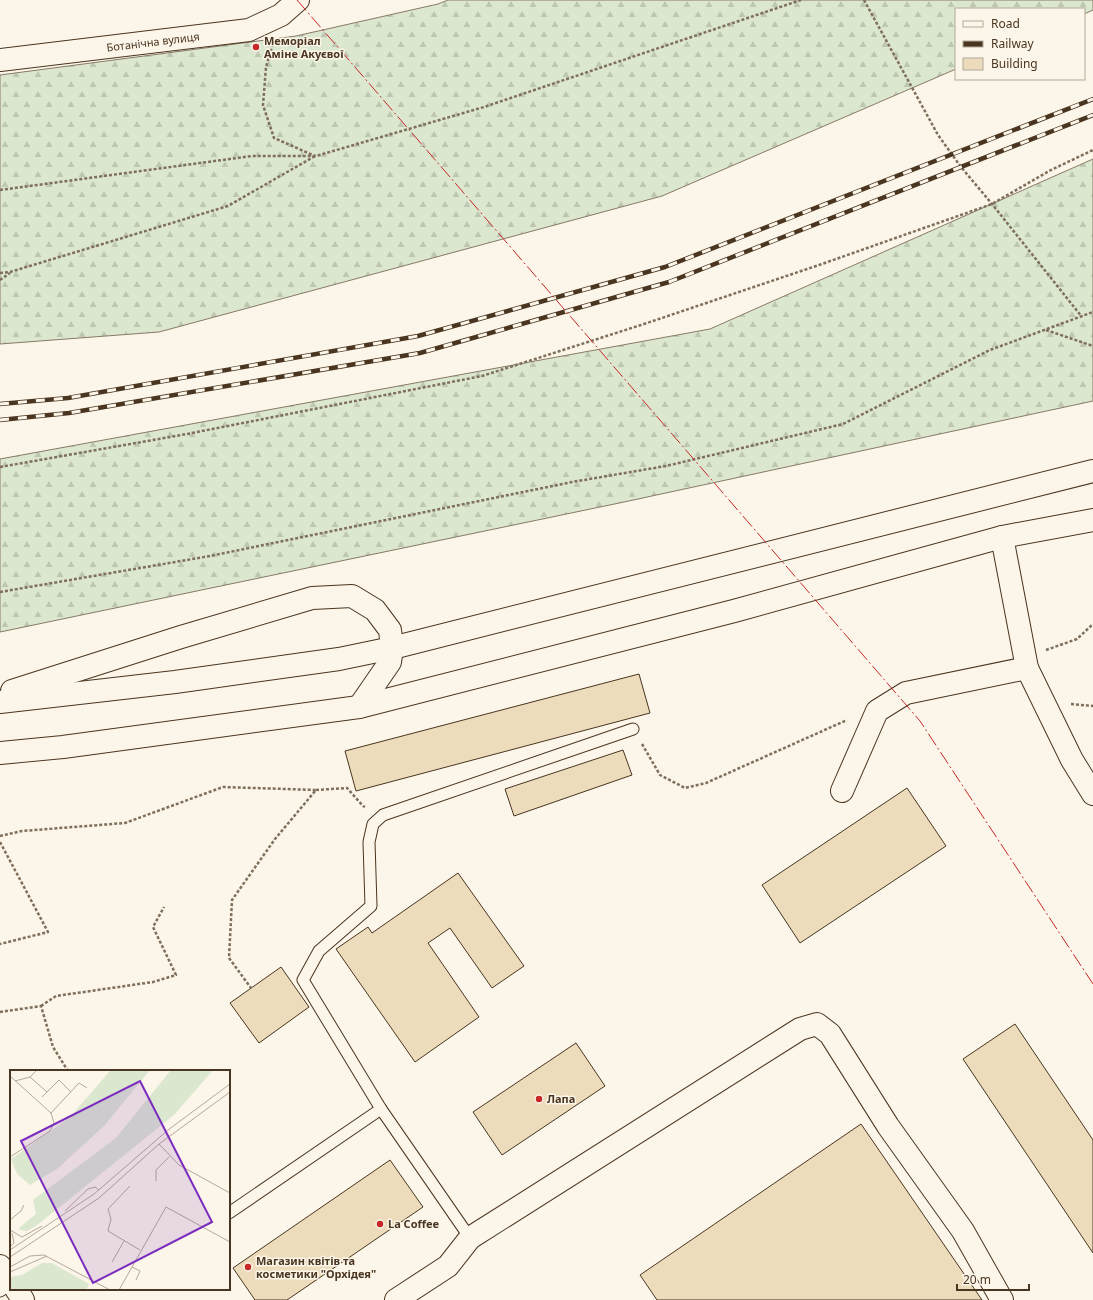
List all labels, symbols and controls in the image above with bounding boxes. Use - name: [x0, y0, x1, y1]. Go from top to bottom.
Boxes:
- legend: [955, 8, 1085, 80]
- text: Road: [991, 15, 1020, 32]
- street label: Ботанічна вулиця: [106, 28, 200, 55]
- place label: Меморіал Аміне Акуєвої: [264, 33, 344, 61]
- text: Railway: [991, 35, 1035, 52]
- marker: Меморіал Аміне Акуєвої: [251, 42, 261, 52]
- text: Building: [991, 55, 1038, 72]
- inset map: [10, 1070, 230, 1290]
- place label: Лапа: [547, 1091, 575, 1106]
- marker: Лапа: [534, 1094, 544, 1104]
- place label: La Coffee: [388, 1216, 440, 1231]
- marker: La Coffee: [375, 1219, 385, 1229]
- place label: Магазин квітів та косметики "Орхідея": [256, 1253, 376, 1281]
- marker: Магазин квітів та косметики "Орхідея": [243, 1262, 253, 1272]
- scale bar: [957, 1266, 1029, 1292]
- text: 20 m: [963, 1271, 991, 1288]

